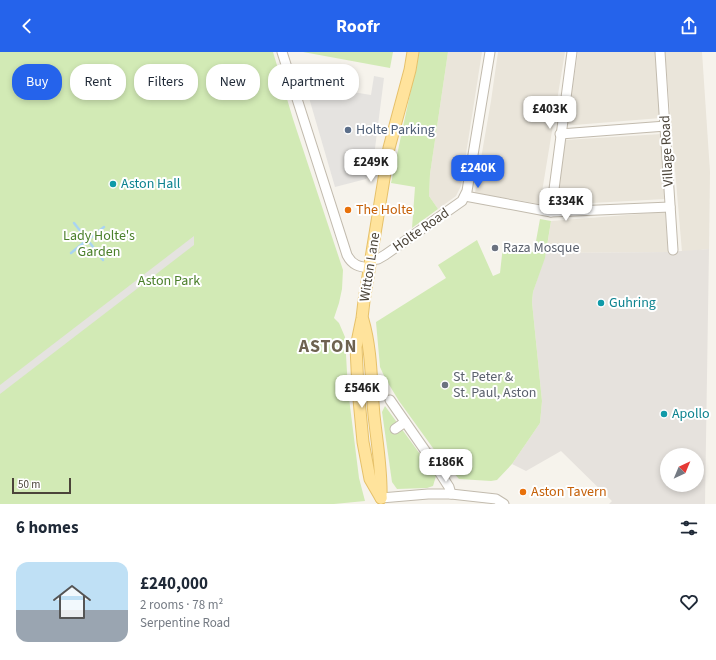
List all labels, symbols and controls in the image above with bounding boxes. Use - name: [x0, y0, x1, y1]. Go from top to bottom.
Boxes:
- text: Roofr: [336, 14, 380, 39]
- icon: back: [16, 15, 38, 37]
- icon: share: [678, 15, 700, 37]
- chip: Buy: [12, 64, 62, 100]
- chip: Rent: [70, 64, 126, 100]
- chip: Filters: [134, 64, 198, 100]
- chip: New: [206, 64, 260, 100]
- chip: Apartment: [268, 64, 359, 100]
- pin: £403K: [522, 96, 578, 130]
- text: £403K: [532, 100, 568, 118]
- street label: Village Road: [655, 115, 679, 187]
- place label: Holte Parking: [356, 120, 435, 140]
- marker: Holte Parking: [343, 125, 353, 135]
- pin: £249K: [343, 149, 399, 183]
- text: £249K: [353, 153, 389, 171]
- pin: £240K: [450, 155, 506, 189]
- text: £240K: [460, 159, 496, 177]
- place label: Aston Hall: [121, 174, 181, 194]
- marker: Aston Hall: [108, 179, 118, 189]
- pin: £334K: [538, 188, 594, 222]
- text: £334K: [548, 192, 584, 210]
- place label: The Holte: [356, 200, 413, 220]
- street label: Holte Road: [389, 203, 453, 257]
- marker: The Holte: [343, 205, 353, 215]
- park label: Lady Holte's Garden: [63, 226, 135, 262]
- street label: Witton Lane: [355, 231, 385, 303]
- place label: Raza Mosque: [503, 238, 579, 258]
- marker: Raza Mosque: [490, 243, 500, 253]
- park label: Aston Park: [138, 271, 200, 291]
- place label: Guhring: [609, 293, 656, 313]
- marker: Guhring: [596, 298, 606, 308]
- district label: ASTON: [298, 334, 357, 359]
- place label: St. Peter & St. Paul, Aston: [453, 367, 536, 403]
- pin: £546K: [334, 375, 390, 409]
- text: £546K: [344, 379, 380, 397]
- marker: St. Peter & St. Paul, Aston: [440, 380, 450, 390]
- place label: Apollo: [672, 404, 710, 424]
- marker: Apollo: [659, 409, 669, 419]
- north arrow: [660, 448, 704, 492]
- map controls: [660, 448, 704, 492]
- pin: £186K: [418, 449, 474, 483]
- text: £186K: [428, 453, 464, 471]
- scale bar: [12, 476, 71, 495]
- text: 50 m: [18, 477, 40, 492]
- place label: Aston Tavern: [531, 482, 607, 502]
- marker: Aston Tavern: [518, 487, 528, 497]
- text: 6 homes: [16, 516, 78, 540]
- icon: filters: [678, 517, 700, 539]
- text: £240,000: [140, 572, 208, 596]
- icon: home: [48, 578, 96, 626]
- icon: heart: [678, 591, 700, 613]
- text: 2 rooms · 78 m²: [140, 596, 223, 614]
- text: Serpentine Road: [140, 614, 230, 632]

